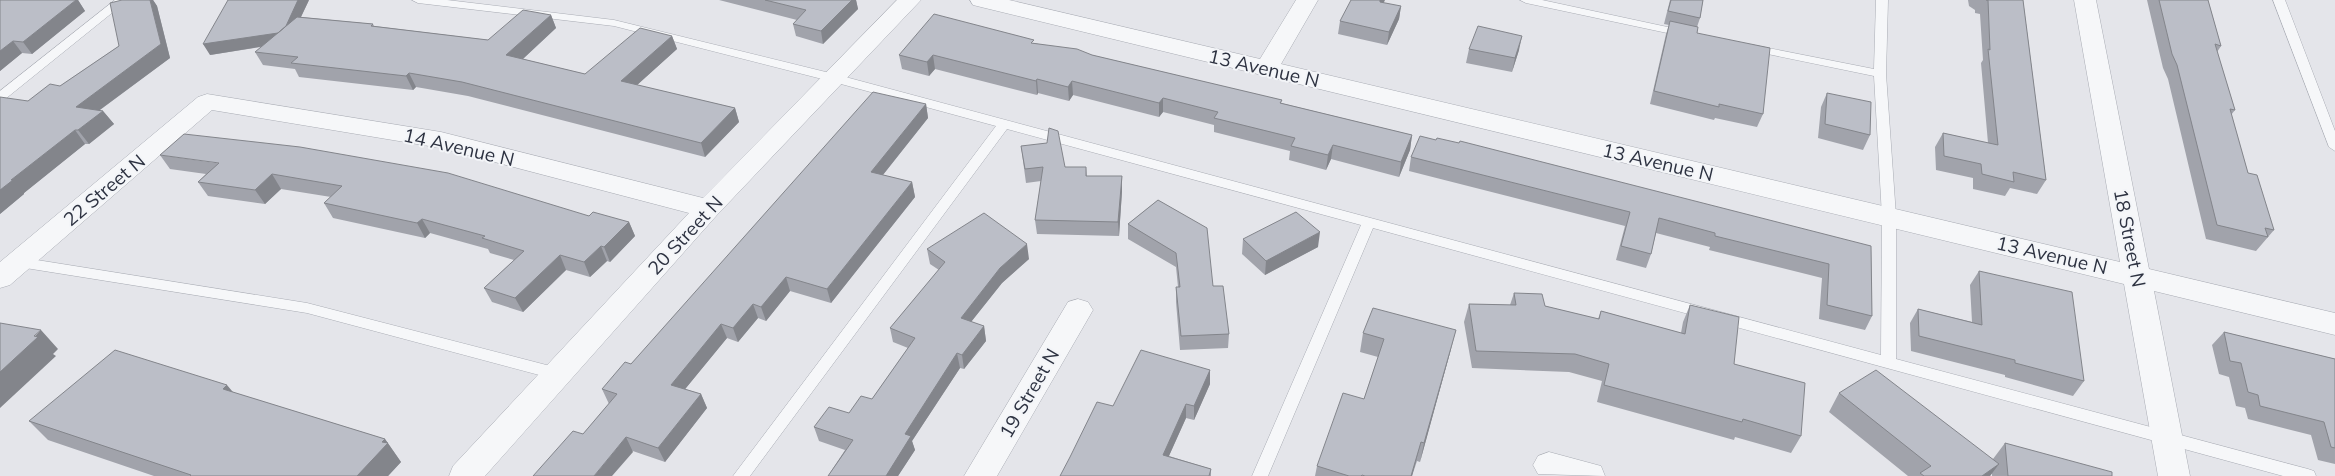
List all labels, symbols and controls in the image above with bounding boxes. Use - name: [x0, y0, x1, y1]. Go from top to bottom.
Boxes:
- street label: 13 Avenue N: [1206, 44, 1322, 92]
- street label: 14 Avenue N: [401, 123, 517, 171]
- street label: 13 Avenue N: [1600, 138, 1716, 186]
- street label: 22 Street N: [58, 149, 150, 231]
- street label: 18 Street N: [2109, 187, 2151, 289]
- street label: 20 Street N: [642, 190, 728, 280]
- street label: 13 Avenue N: [1994, 231, 2110, 279]
- street label: 19 Street N: [994, 344, 1064, 442]

